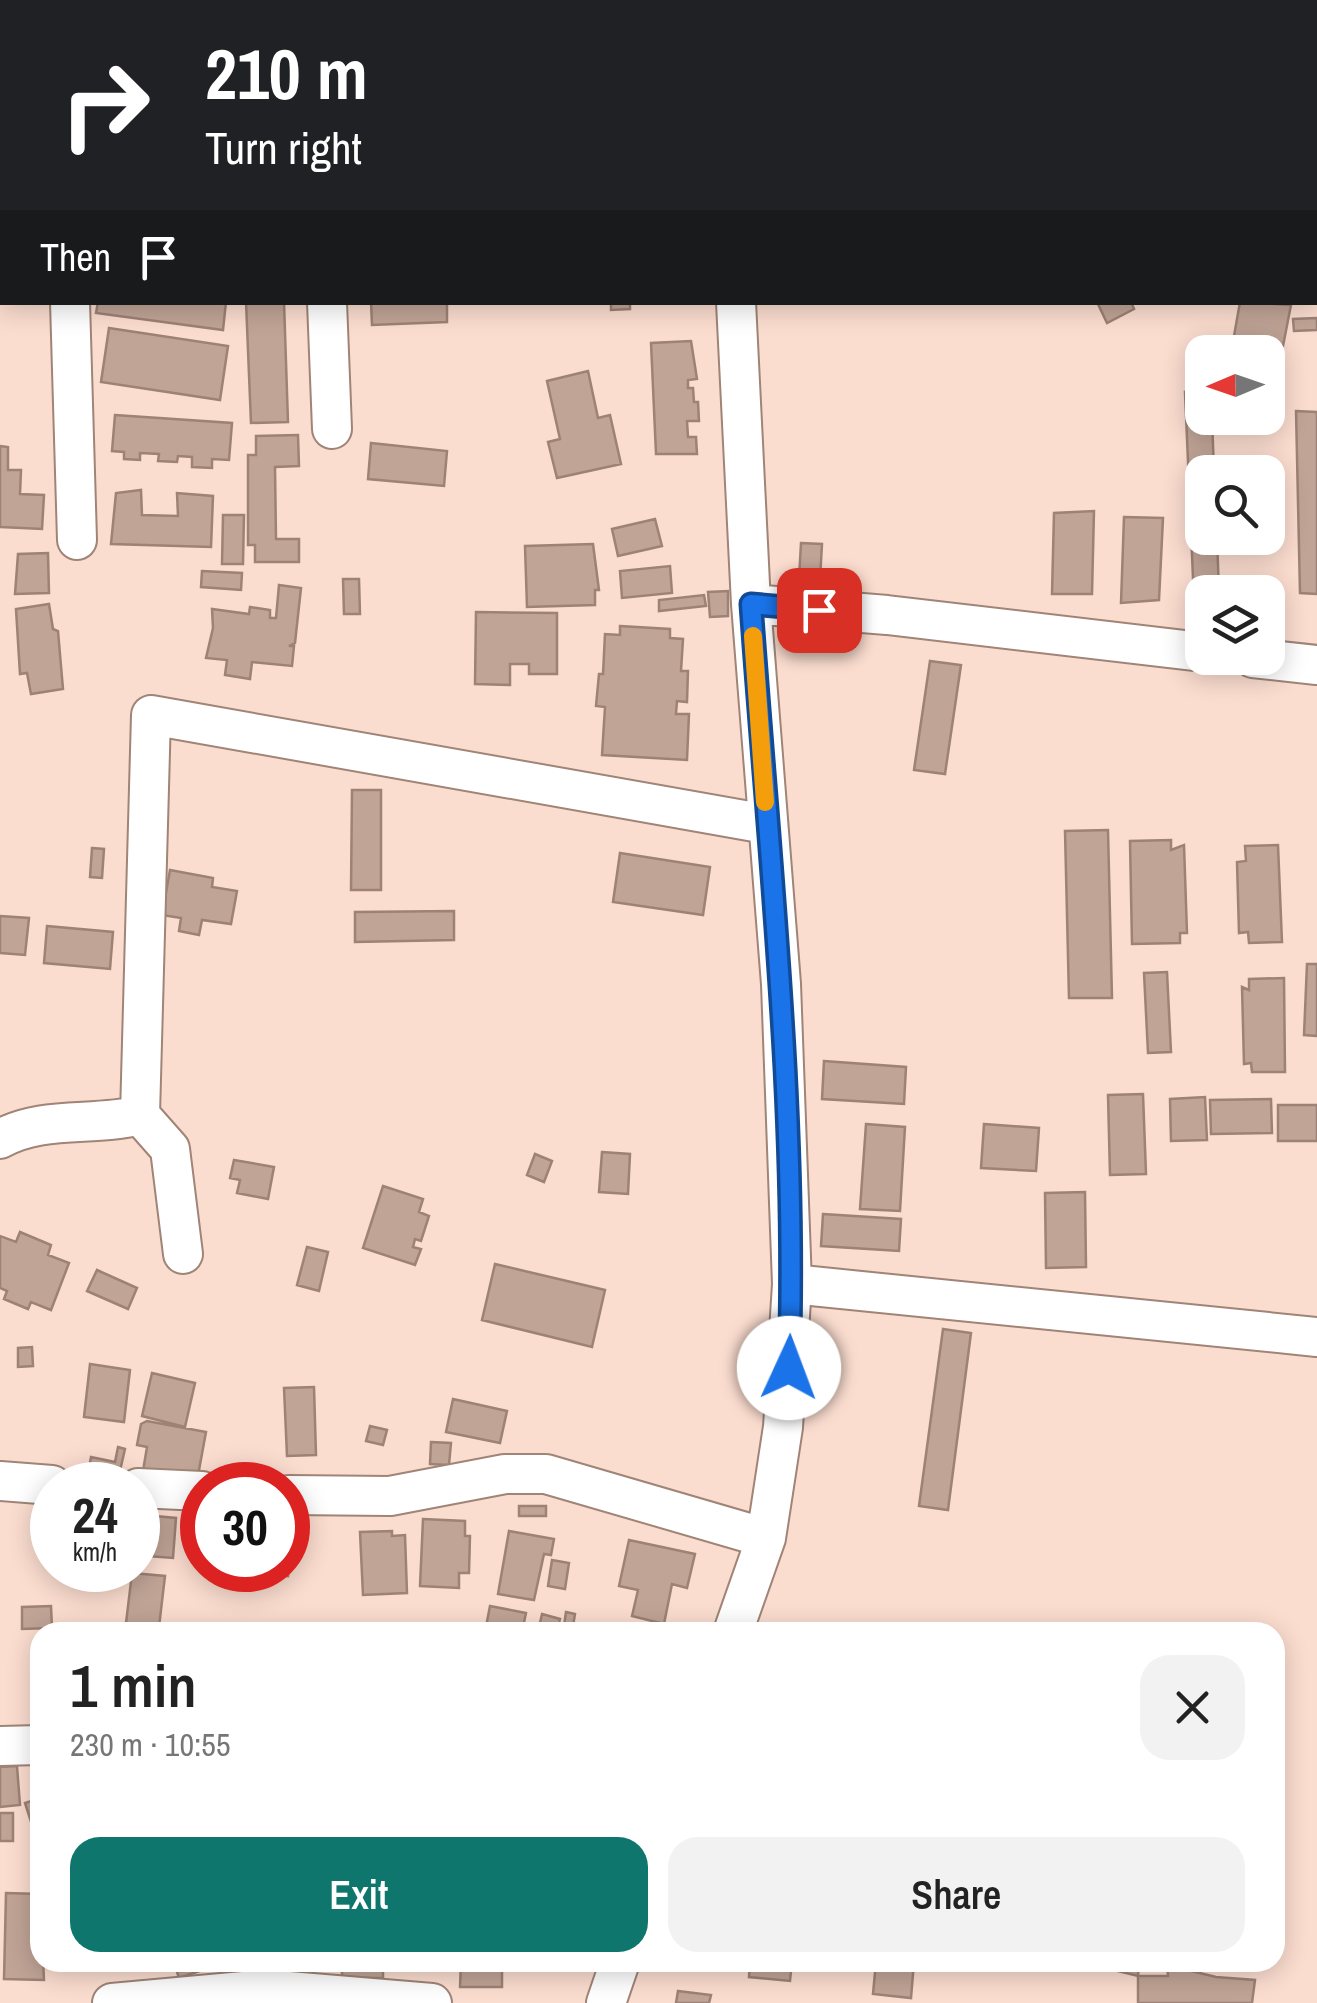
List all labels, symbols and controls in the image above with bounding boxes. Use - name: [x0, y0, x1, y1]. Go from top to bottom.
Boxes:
- text: 210 m: [205, 27, 368, 121]
- icon: right: [40, 40, 170, 170]
- text: Turn right: [205, 117, 362, 178]
- icon: arrive: [131, 230, 186, 285]
- text: Then: [40, 232, 111, 283]
- north arrow: [1185, 335, 1285, 435]
- map controls: [1185, 335, 1285, 675]
- button: search: [1185, 455, 1285, 555]
- pin: [777, 568, 862, 653]
- button: layers: [1185, 575, 1285, 675]
- icon: arrive: [792, 583, 847, 638]
- position arrow: [737, 1316, 841, 1420]
- speed limit sign: 30: [180, 1462, 310, 1592]
- text: 24: [72, 1481, 118, 1549]
- text: km/h: [73, 1535, 117, 1569]
- text: 1 min: [70, 1645, 197, 1726]
- button: close: [1140, 1655, 1245, 1760]
- text: 230 m · 10:55: [70, 1723, 230, 1766]
- button: Exit: [70, 1837, 648, 1952]
- button: Share: [668, 1837, 1245, 1952]

